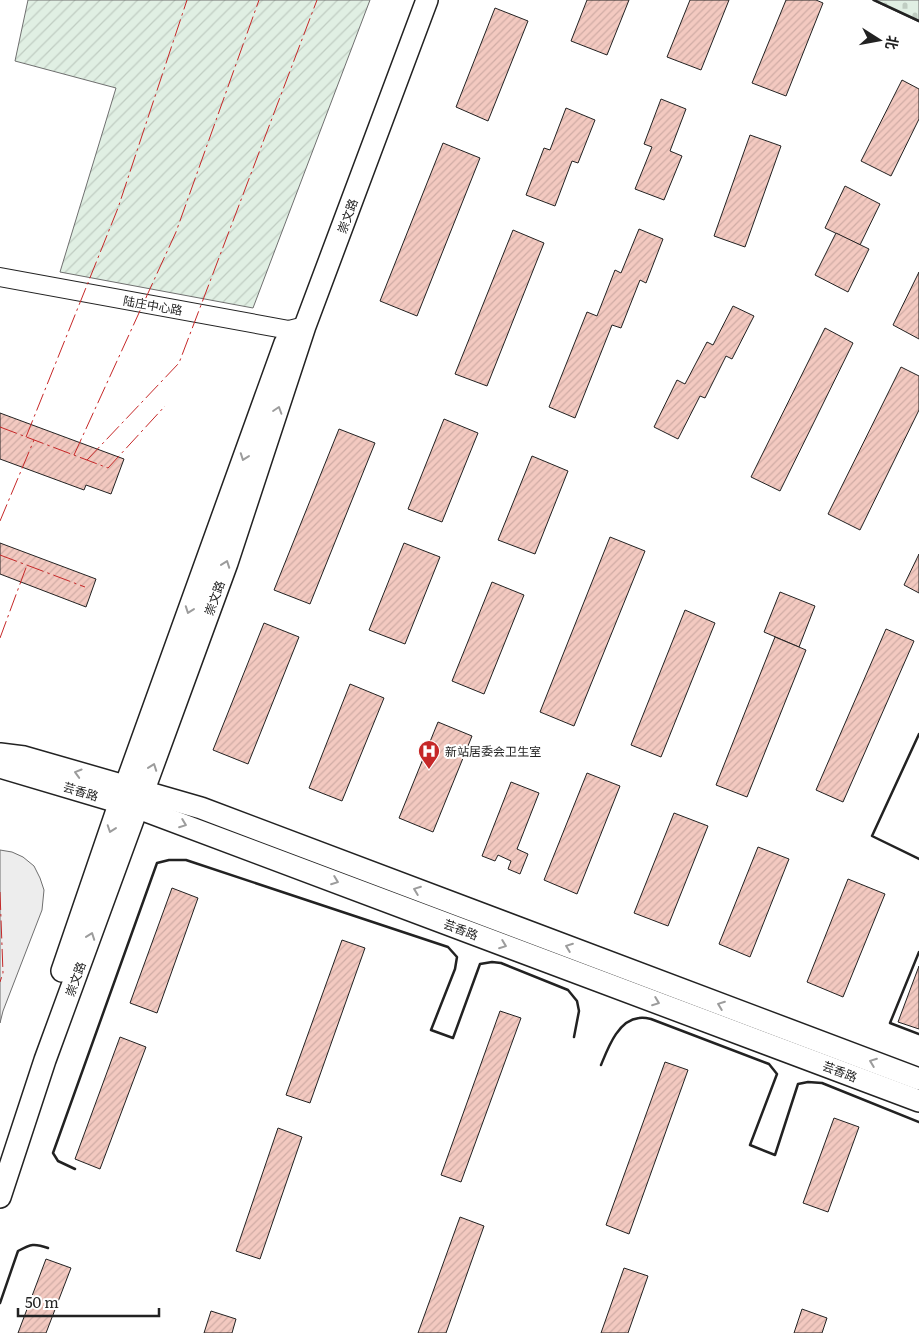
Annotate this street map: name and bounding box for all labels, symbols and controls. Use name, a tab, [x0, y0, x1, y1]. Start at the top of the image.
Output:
north arrow	[854, 15, 904, 65]
text: 北	[882, 34, 904, 51]
street label: 崇文路	[332, 196, 362, 236]
street label: 陆庄中心路	[122, 291, 184, 319]
one-way arrow	[272, 407, 282, 415]
one-way arrow	[240, 452, 250, 460]
one-way arrow	[220, 561, 230, 569]
street label: 崇文路	[199, 578, 229, 618]
one-way arrow	[185, 605, 195, 613]
hospital icon: 新站居委会卫生室	[417, 739, 441, 770]
place label: 新站居委会卫生室	[445, 742, 541, 760]
one-way arrow	[147, 763, 157, 771]
one-way arrow	[75, 769, 83, 779]
street label: 芸香路	[61, 777, 101, 805]
one-way arrow	[178, 818, 187, 828]
one-way arrow	[107, 824, 117, 832]
one-way arrow	[330, 875, 339, 886]
one-way arrow	[413, 886, 422, 896]
street label: 芸香路	[441, 914, 481, 944]
one-way arrow	[85, 932, 95, 940]
one-way arrow	[499, 939, 507, 949]
one-way arrow	[566, 943, 574, 953]
street label: 崇文路	[60, 959, 90, 999]
one-way arrow	[651, 996, 659, 1006]
one-way arrow	[718, 1001, 726, 1011]
street label: 芸香路	[820, 1056, 860, 1086]
one-way arrow	[870, 1058, 878, 1068]
scale bar	[18, 1286, 159, 1318]
text: 50 m	[25, 1290, 59, 1313]

